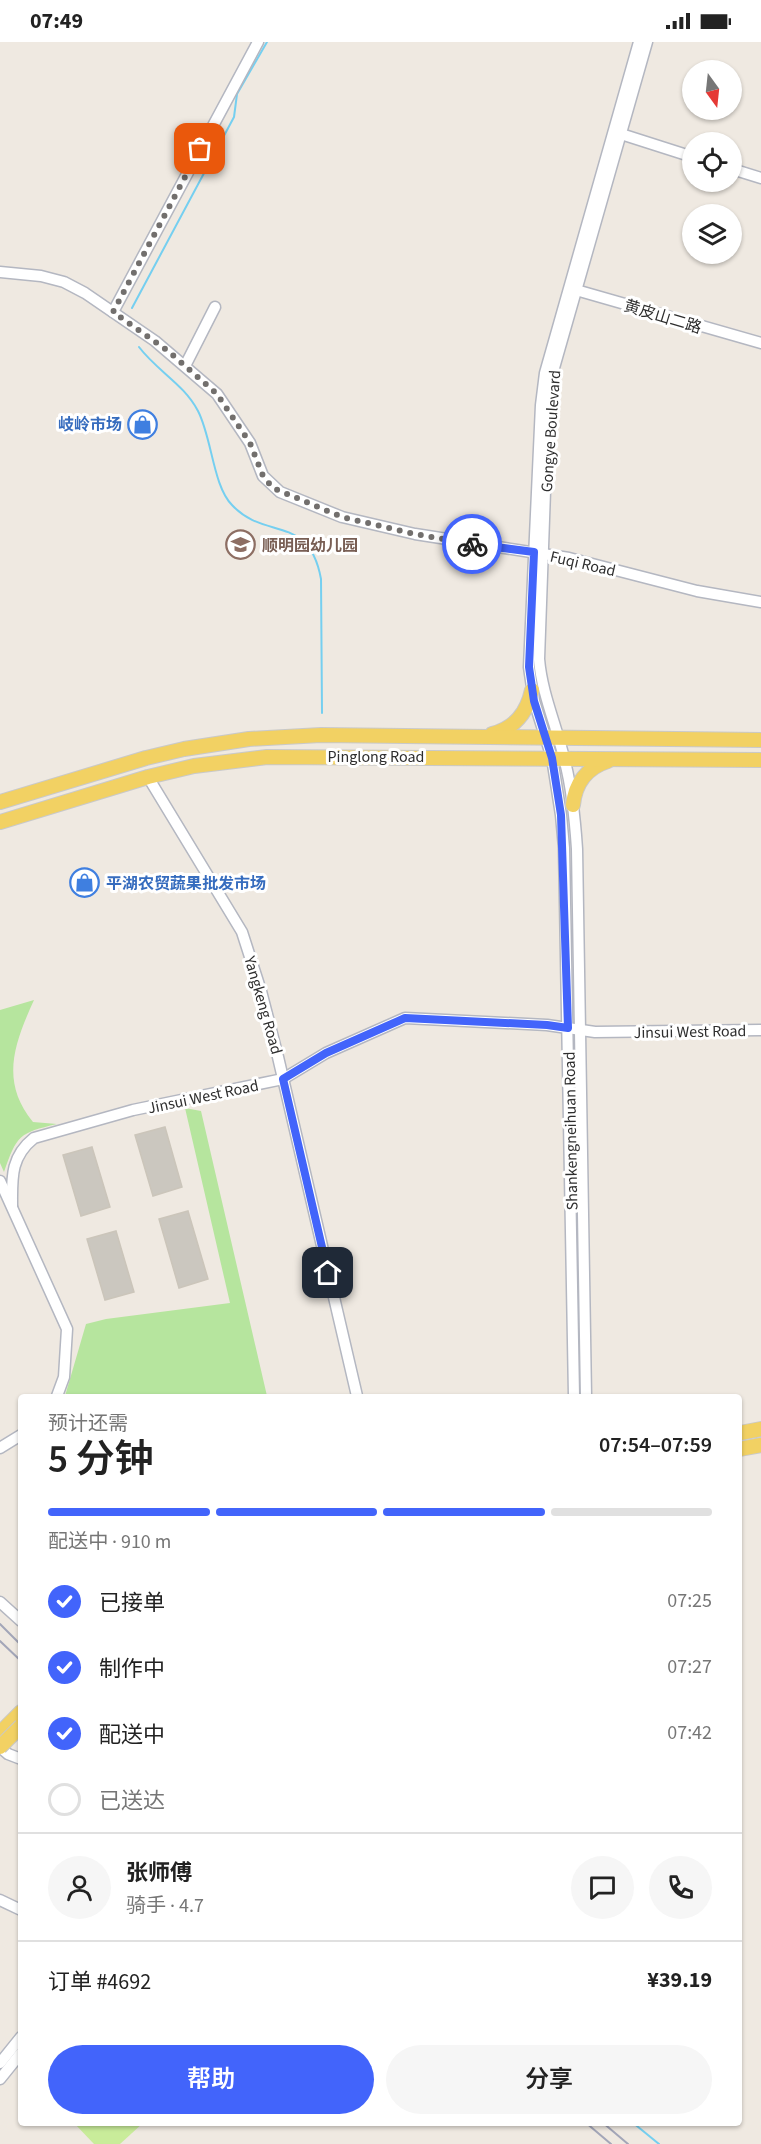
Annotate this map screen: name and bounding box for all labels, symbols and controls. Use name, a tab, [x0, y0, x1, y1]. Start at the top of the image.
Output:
text: 07:49	[30, 5, 83, 37]
north arrow	[682, 60, 742, 120]
map controls	[682, 60, 742, 264]
pin	[174, 123, 225, 174]
icon: bag	[183, 132, 216, 165]
button: locate	[682, 132, 742, 192]
button: layers	[682, 204, 742, 264]
street label: 黄皮山二路	[621, 295, 704, 339]
street label: Gongye Boulevard	[536, 369, 566, 493]
shop icon: 岐岭市场	[127, 408, 159, 440]
place label: 岐岭市场	[58, 414, 122, 436]
courier	[442, 514, 502, 574]
icon: bike	[456, 528, 489, 561]
school or university icon: 顺明园幼儿园	[225, 529, 257, 561]
place label: 顺明园幼儿园	[262, 535, 358, 557]
street label: Fuqi Road	[548, 546, 618, 582]
street label: Pinglong Road	[328, 746, 424, 768]
shop icon: 平湖农贸蔬果批发市场	[69, 867, 101, 899]
place label: 平湖农贸蔬果批发市场	[106, 873, 266, 895]
street label: Yangkeng Road	[238, 953, 288, 1057]
street label: Jinsui West Road	[633, 1020, 747, 1044]
street label: Shankengneihuan Road	[559, 1051, 583, 1211]
street label: Jinsui West Road	[146, 1074, 261, 1119]
pin	[302, 1247, 353, 1298]
icon: home	[311, 1256, 344, 1289]
text: 预计还需	[48, 1410, 128, 1438]
text: 07:54–07:59	[599, 1429, 712, 1461]
text: 5 分钟	[48, 1432, 154, 1488]
text: 配送中 · 910 m	[48, 1528, 171, 1556]
icon: check	[48, 1585, 81, 1618]
text: 已接单	[99, 1587, 165, 1619]
text: 07:25	[667, 1587, 712, 1615]
icon: check	[48, 1651, 81, 1684]
text: 制作中	[99, 1653, 165, 1685]
text: 07:27	[667, 1653, 712, 1681]
icon: check	[48, 1717, 81, 1750]
text: 配送中	[99, 1719, 165, 1751]
text: 07:42	[667, 1719, 712, 1747]
text: 已送达	[99, 1785, 165, 1817]
button: person	[48, 1856, 111, 1919]
button: chat	[571, 1856, 634, 1919]
button: phone	[649, 1856, 712, 1919]
text: 张师傅	[126, 1857, 192, 1889]
text: 骑手 · 4.7	[126, 1892, 204, 1920]
text: ¥39.19	[647, 1964, 712, 1996]
text: 订单 #4692	[48, 1966, 151, 1998]
button: 帮助	[48, 2045, 374, 2114]
button: 分享	[386, 2045, 712, 2114]

